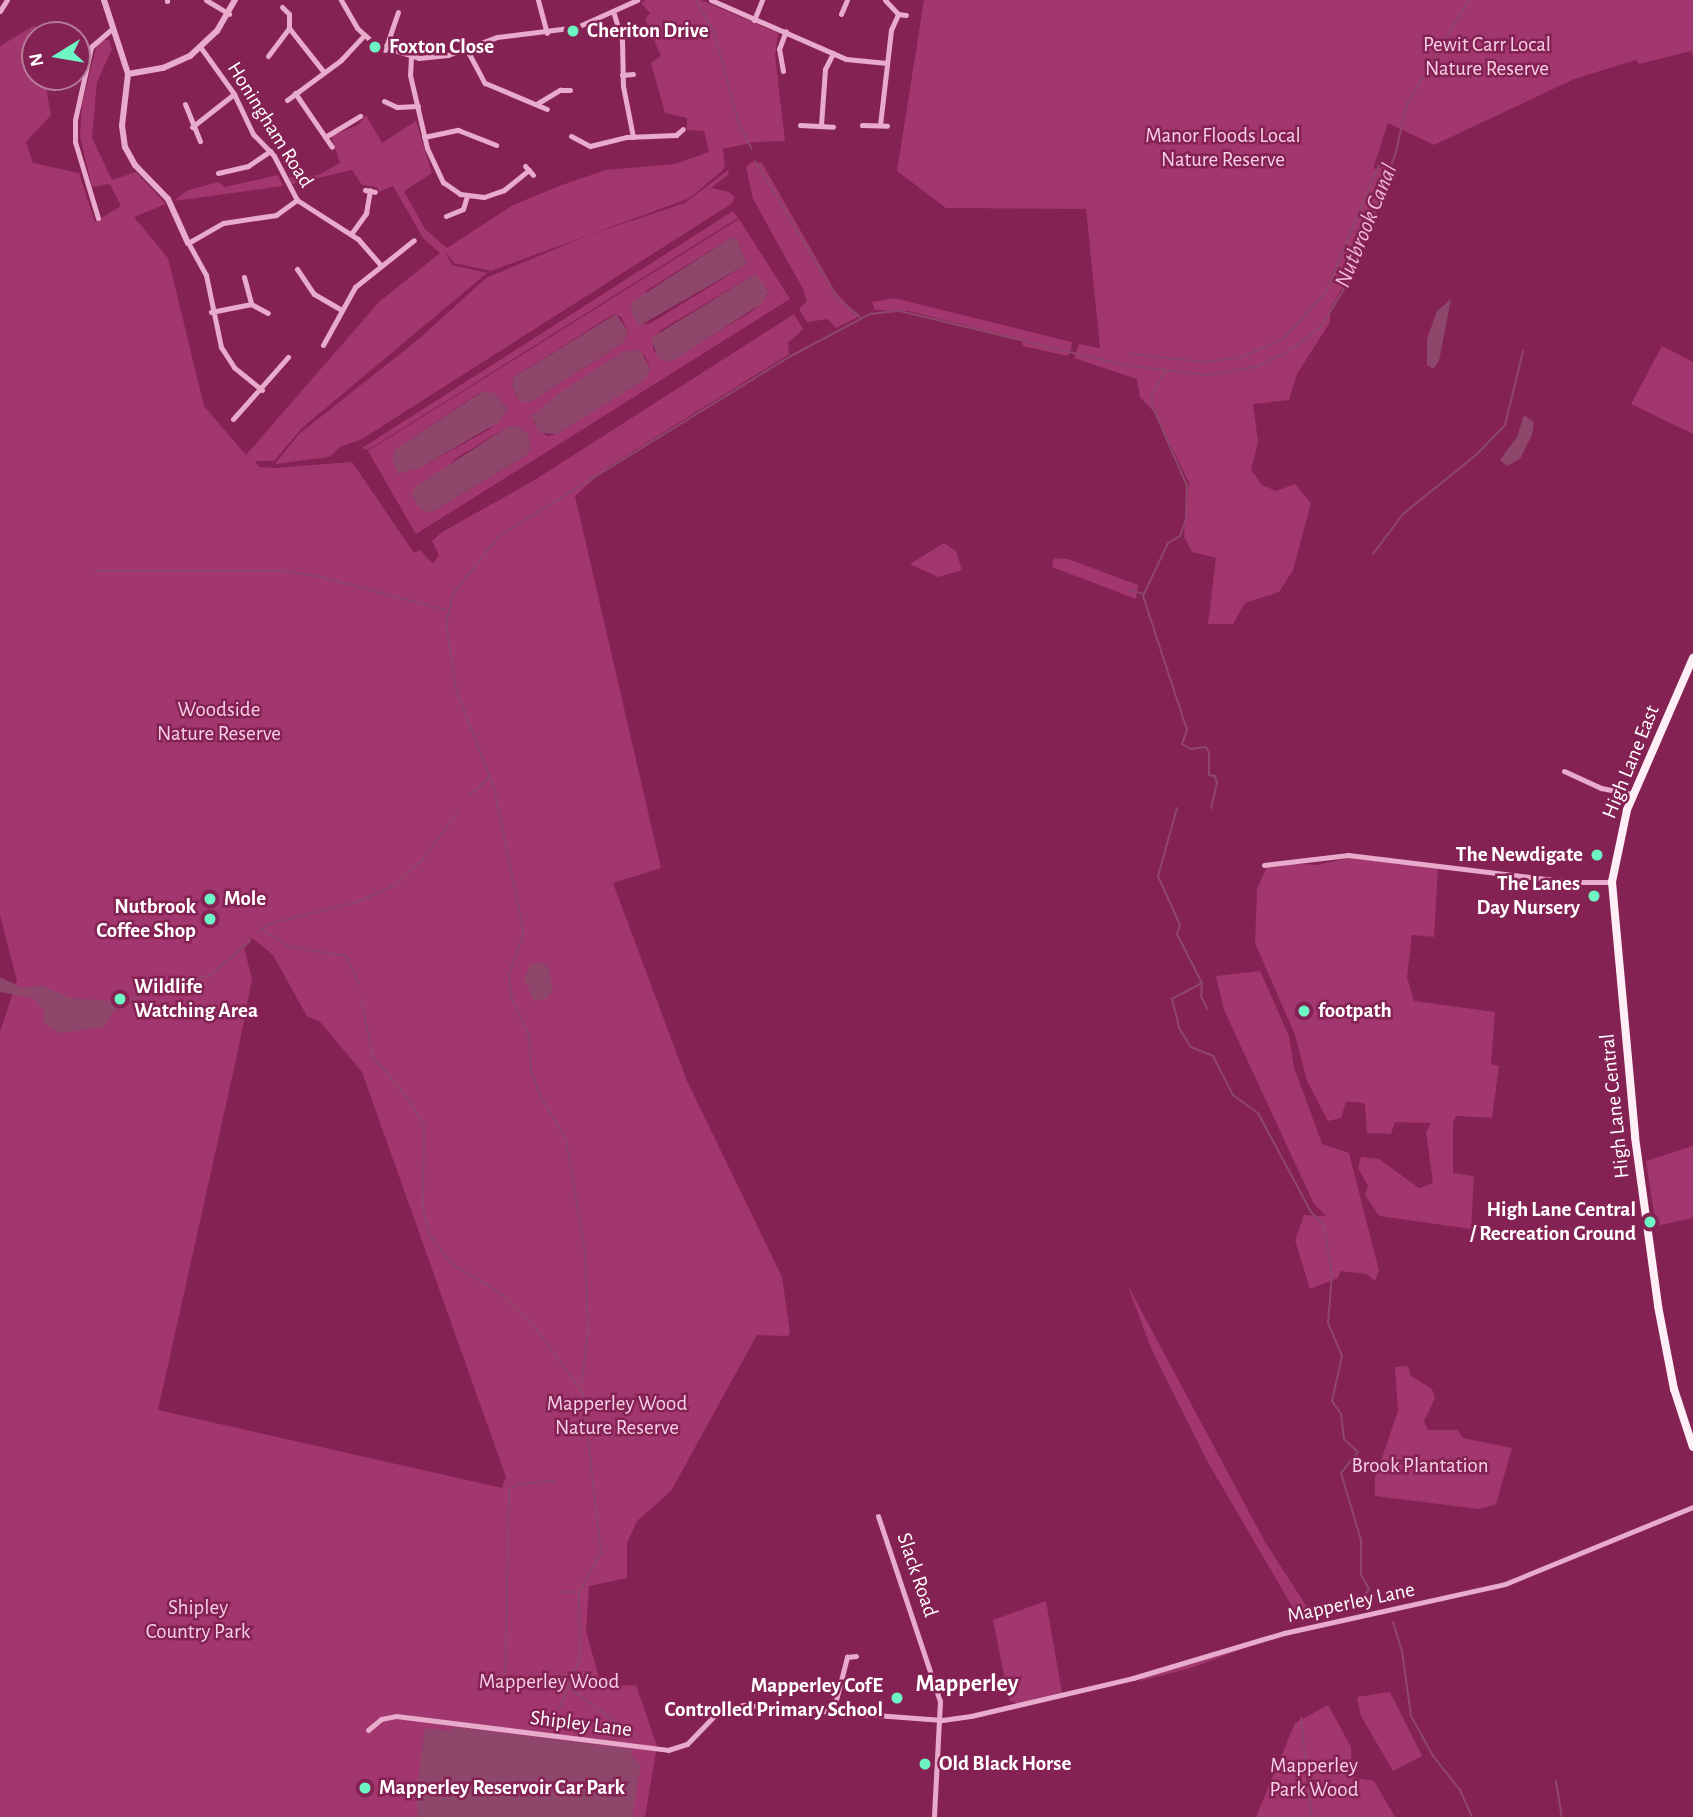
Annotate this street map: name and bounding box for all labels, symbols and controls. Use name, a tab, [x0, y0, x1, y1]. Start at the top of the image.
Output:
place label: Cheriton Drive	[587, 18, 709, 44]
north arrow	[21, 21, 91, 91]
marker: Cheriton Drive	[565, 23, 581, 39]
park label: Pewit Carr Local Nature Reserve	[1423, 32, 1551, 82]
place label: Foxton Close	[389, 34, 494, 60]
marker: Foxton Close	[367, 39, 383, 55]
text: N	[26, 51, 47, 68]
street label: Honingham Road	[221, 57, 319, 193]
park label: Manor Floods Local Nature Reserve	[1145, 123, 1301, 173]
water label: Nutbrook Canal	[1330, 160, 1404, 292]
park label: Woodside Nature Reserve	[157, 697, 281, 747]
street label: High Lane East	[1597, 702, 1665, 822]
place label: The Newdigate	[1456, 842, 1583, 868]
marker: The Newdigate	[1589, 847, 1605, 863]
place label: The Lanes Day Nursery	[1476, 871, 1580, 921]
place label: Mole	[224, 886, 266, 912]
marker: The Lanes Day Nursery	[1586, 888, 1602, 904]
marker: Mole	[202, 891, 218, 907]
place label: Nutbrook Coffee Shop	[96, 894, 196, 944]
marker: Nutbrook Coffee Shop	[202, 911, 218, 927]
place label: Wildlife Watching Area	[134, 974, 258, 1024]
marker: Wildlife Watching Area	[112, 991, 128, 1007]
place label: footpath	[1318, 998, 1392, 1024]
marker: footpath	[1296, 1003, 1312, 1019]
street label: High Lane Central	[1595, 1032, 1635, 1180]
place label: High Lane Central / Recreation Ground	[1470, 1197, 1636, 1247]
marker: High Lane Central / Recreation Ground	[1642, 1214, 1658, 1230]
park label: Mapperley Wood Nature Reserve	[547, 1391, 687, 1441]
park label: Brook Plantation	[1351, 1453, 1489, 1479]
street label: Slack Road	[891, 1530, 943, 1620]
street label: Mapperley Lane	[1285, 1577, 1417, 1629]
park label: Shipley Country Park	[146, 1595, 250, 1645]
park label: Mapperley Wood	[479, 1669, 619, 1695]
district label: Mapperley	[915, 1671, 1019, 1699]
place label: Mapperley CofE Controlled Primary School	[664, 1673, 883, 1723]
marker: Mapperley CofE Controlled Primary School	[889, 1690, 905, 1706]
street label: Shipley Lane	[529, 1705, 633, 1743]
place label: Old Black Horse	[939, 1751, 1071, 1777]
park label: Mapperley Park Wood	[1269, 1753, 1359, 1803]
marker: Old Black Horse	[917, 1756, 933, 1772]
place label: Mapperley Reservoir Car Park	[379, 1775, 625, 1801]
marker: Mapperley Reservoir Car Park	[357, 1780, 373, 1796]

